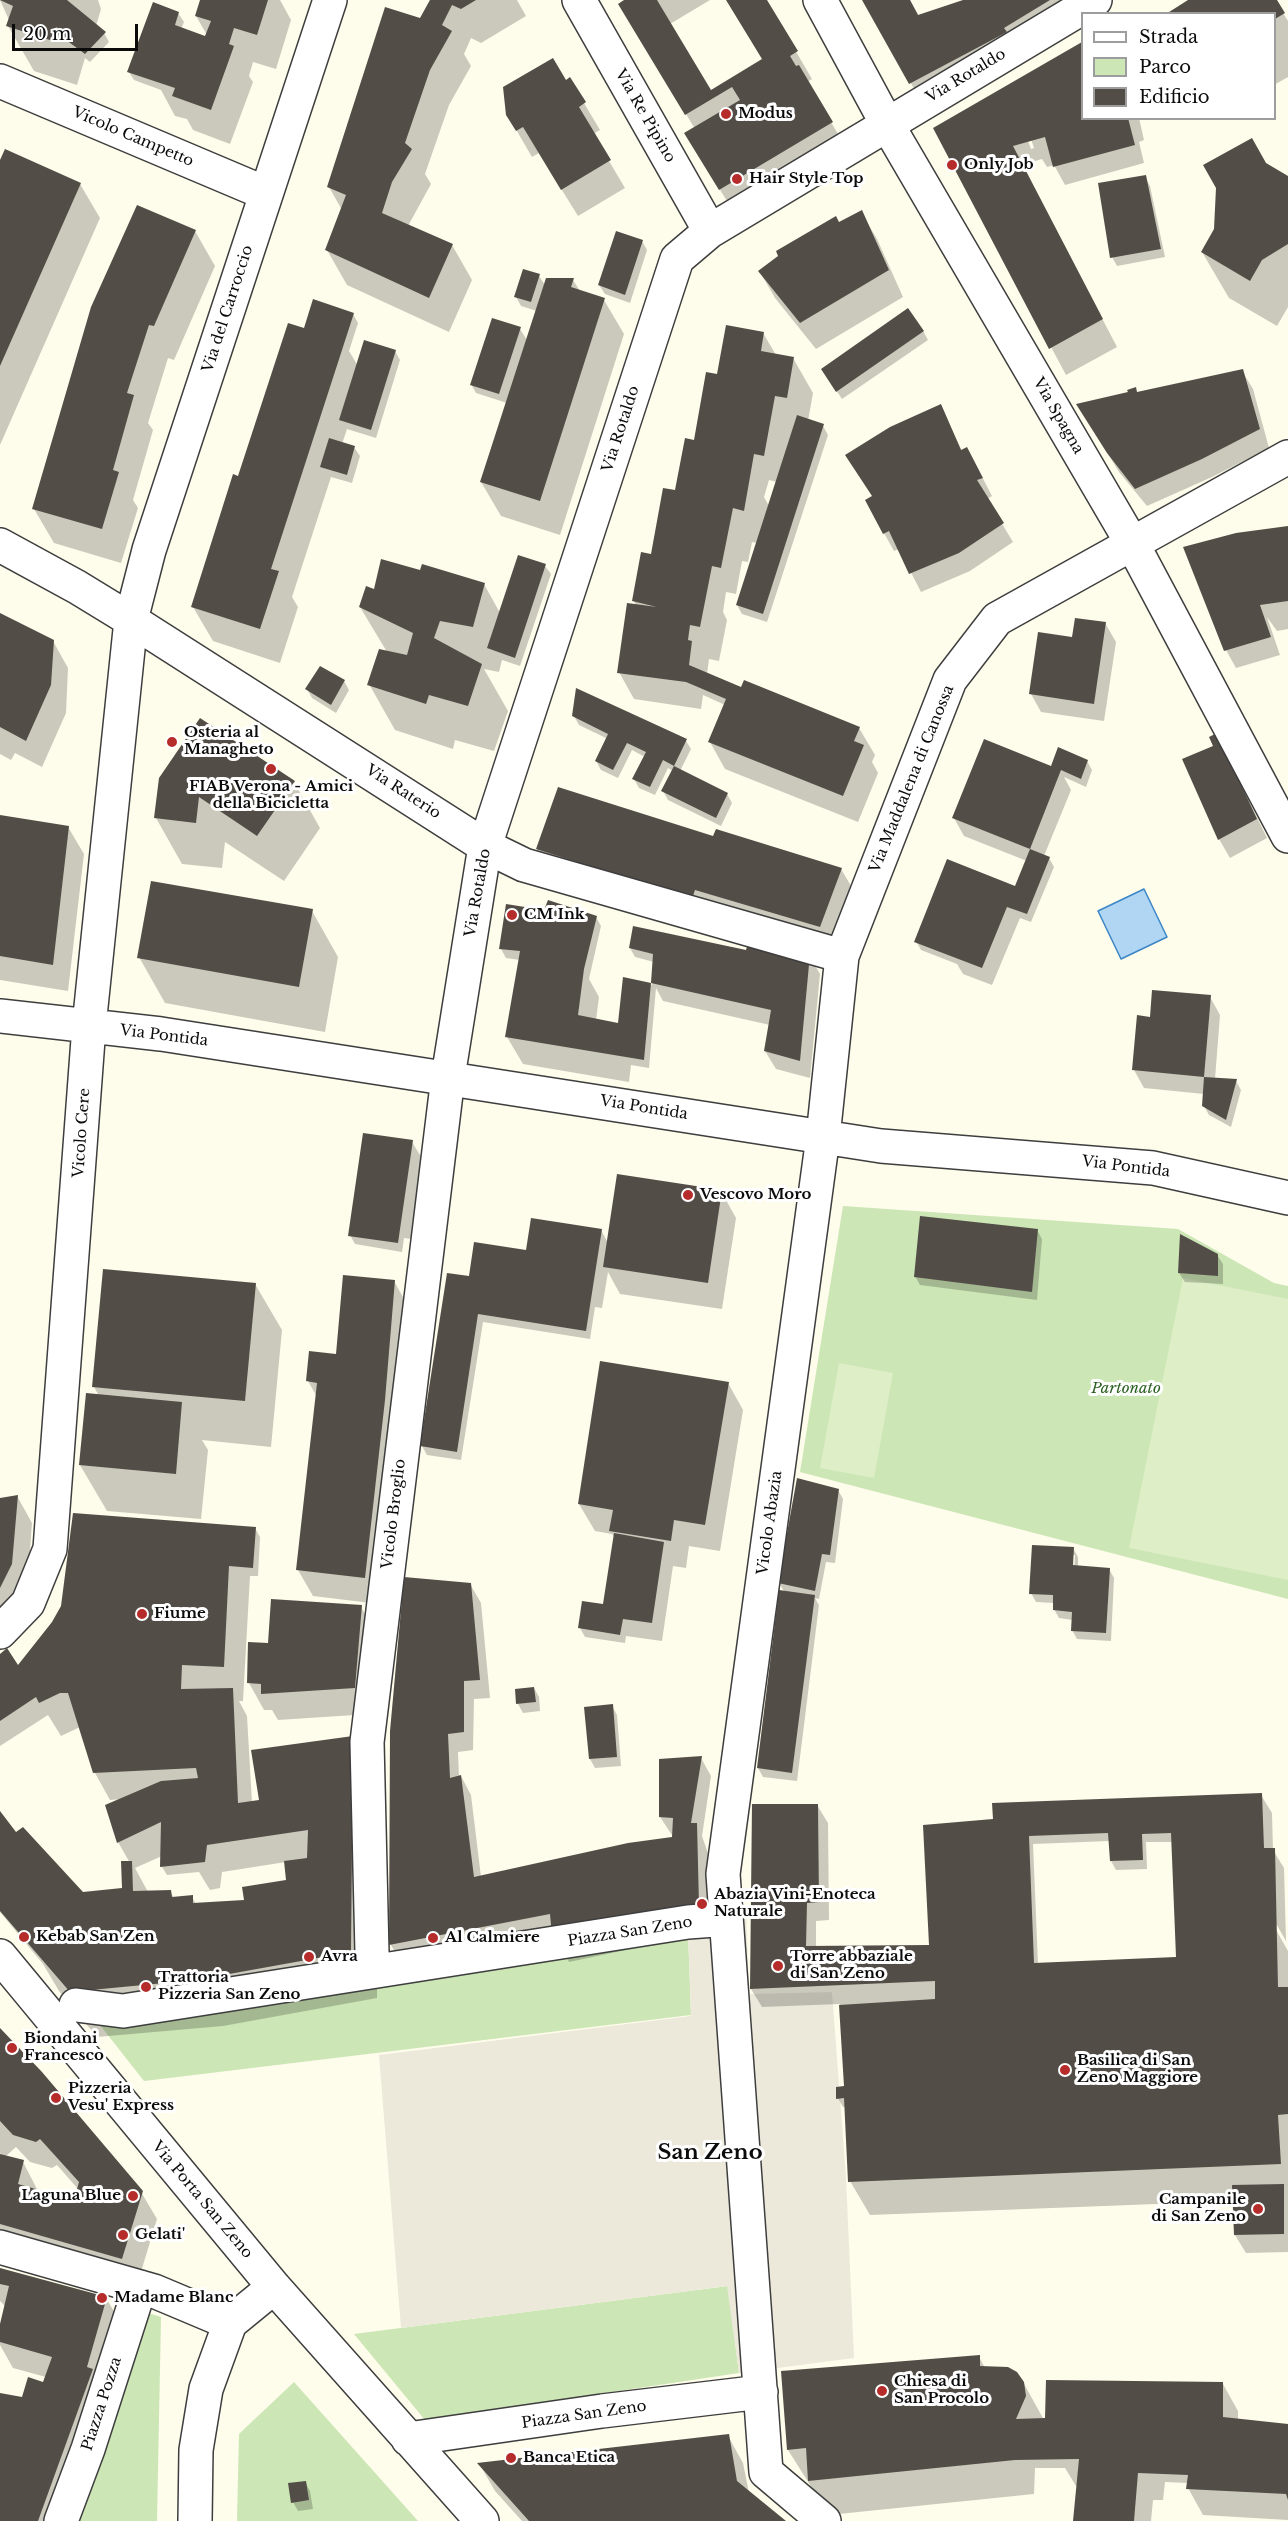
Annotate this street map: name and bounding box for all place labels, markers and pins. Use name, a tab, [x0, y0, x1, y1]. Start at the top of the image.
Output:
place label: Modus	[738, 105, 793, 123]
marker: Modus	[719, 107, 733, 121]
place label: Only Job	[964, 156, 1034, 174]
marker: Only Job	[945, 158, 959, 172]
place label: Hair Style Top	[749, 170, 863, 188]
marker: Hair Style Top	[730, 172, 744, 186]
place label: Osteria al Managheto	[184, 724, 274, 759]
marker: Osteria al Managheto	[165, 735, 179, 749]
marker: FIAB Verona - Amici della Bicicletta	[264, 762, 278, 776]
place label: FIAB Verona - Amici della Bicicletta	[189, 778, 353, 813]
place label: CM Ink	[524, 906, 585, 924]
marker: CM Ink	[505, 908, 519, 922]
place label: Vescovo Moro	[700, 1186, 812, 1204]
marker: Vescovo Moro	[681, 1188, 695, 1202]
place label: Fiume	[154, 1605, 206, 1623]
marker: Fiume	[135, 1607, 149, 1621]
place label: Abazia Vini-Enoteca Naturale	[714, 1886, 875, 1921]
marker: Abazia Vini-Enoteca Naturale	[695, 1897, 709, 1911]
place label: Kebab San Zen	[36, 1928, 155, 1946]
place label: Al Calmiere	[445, 1929, 540, 1947]
marker: Kebab San Zen	[17, 1930, 31, 1944]
marker: Al Calmiere	[426, 1931, 440, 1945]
place label: Avra	[321, 1948, 358, 1966]
place label: Torre abbaziale di San Zeno	[790, 1948, 913, 1983]
marker: Avra	[302, 1950, 316, 1964]
marker: Torre abbaziale di San Zeno	[771, 1959, 785, 1973]
place label: Trattoria Pizzeria San Zeno	[158, 1969, 300, 2004]
marker: Trattoria Pizzeria San Zeno	[139, 1980, 153, 1994]
place label: Biondani Francesco	[24, 2030, 104, 2065]
marker: Biondani Francesco	[5, 2041, 19, 2055]
place label: Basilica di San Zeno Maggiore	[1077, 2052, 1198, 2087]
marker: Basilica di San Zeno Maggiore	[1058, 2063, 1072, 2077]
place label: Pizzeria Vesu' Express	[68, 2080, 174, 2115]
marker: Pizzeria Vesu' Express	[49, 2091, 63, 2105]
place label: Laguna Blue	[21, 2187, 121, 2205]
marker: Laguna Blue	[126, 2189, 140, 2203]
place label: Campanile di San Zeno	[1151, 2191, 1246, 2226]
marker: Campanile di San Zeno	[1251, 2202, 1265, 2216]
place label: Gelati'	[135, 2226, 185, 2244]
marker: Gelati'	[116, 2228, 130, 2242]
place label: Madame Blanc	[114, 2289, 233, 2307]
marker: Madame Blanc	[95, 2291, 109, 2305]
place label: Chiesa di San Procolo	[894, 2373, 989, 2408]
marker: Chiesa di San Procolo	[875, 2384, 889, 2398]
place label: Banca Etica	[523, 2449, 615, 2467]
marker: Banca Etica	[504, 2451, 518, 2465]

